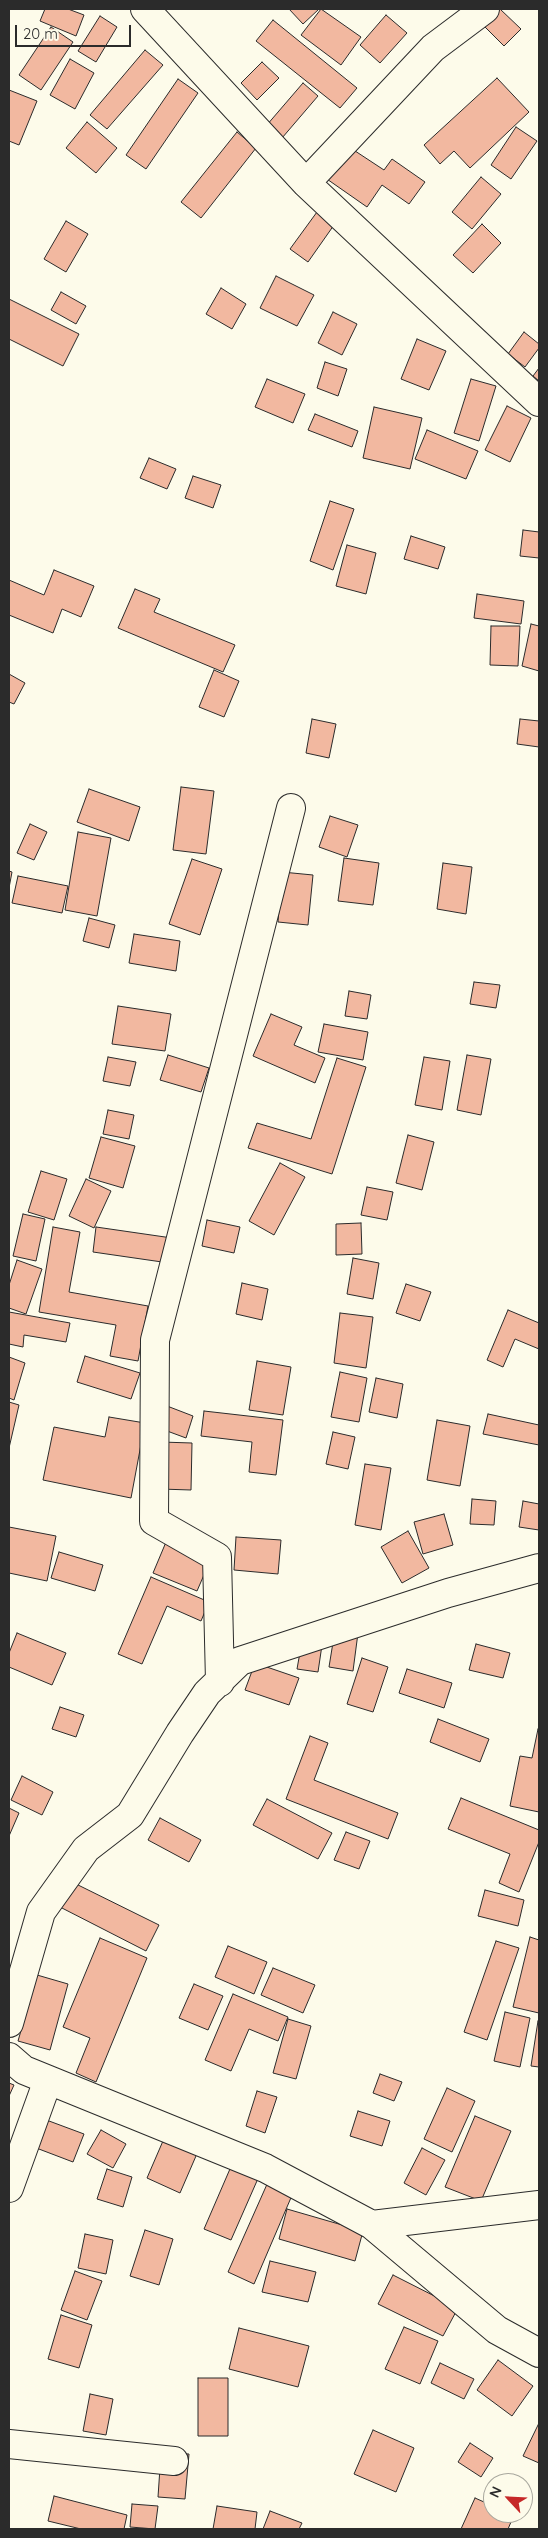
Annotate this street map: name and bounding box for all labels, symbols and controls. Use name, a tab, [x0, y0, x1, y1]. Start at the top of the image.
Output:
scale bar	[18, 15, 134, 47]
text: 20 m	[23, 24, 58, 43]
north arrow	[483, 2473, 533, 2523]
text: N	[485, 2484, 506, 2501]

